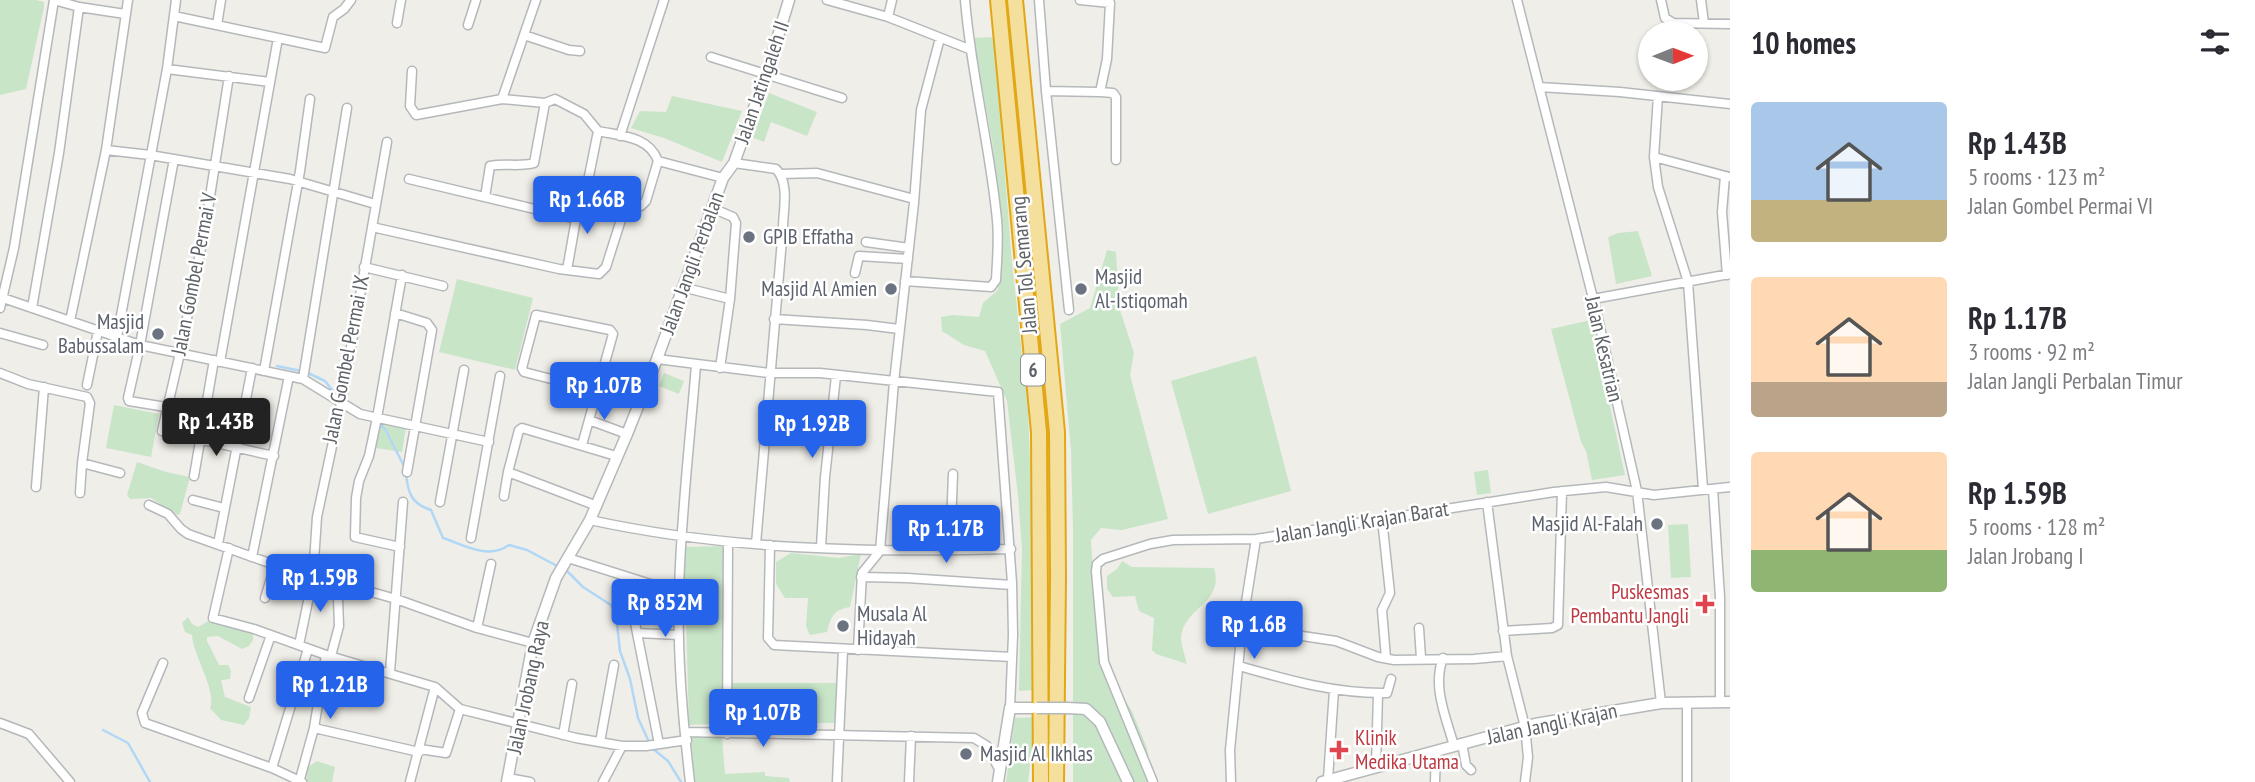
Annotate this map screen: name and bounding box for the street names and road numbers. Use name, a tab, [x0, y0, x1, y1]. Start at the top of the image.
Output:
street label: Jalan Jatingaleh II	[728, 17, 795, 148]
street label: Jalan Jangli Perbalan	[653, 188, 730, 339]
street label: Jalan Gombel Permai V	[164, 190, 222, 358]
street label: Jalan Tol Semarang	[1004, 195, 1043, 336]
street label: Jalan Gombel Permai IX	[316, 272, 375, 446]
street label: Jalan Kesatrian	[1579, 292, 1630, 404]
road number: 6	[1021, 354, 1045, 386]
street label: Jalan Jangli Krajan Barat	[1272, 494, 1451, 549]
street label: Jalan Jrobang Raya	[500, 618, 555, 757]
street label: Jalan Jangli Krajan	[1483, 697, 1619, 751]

